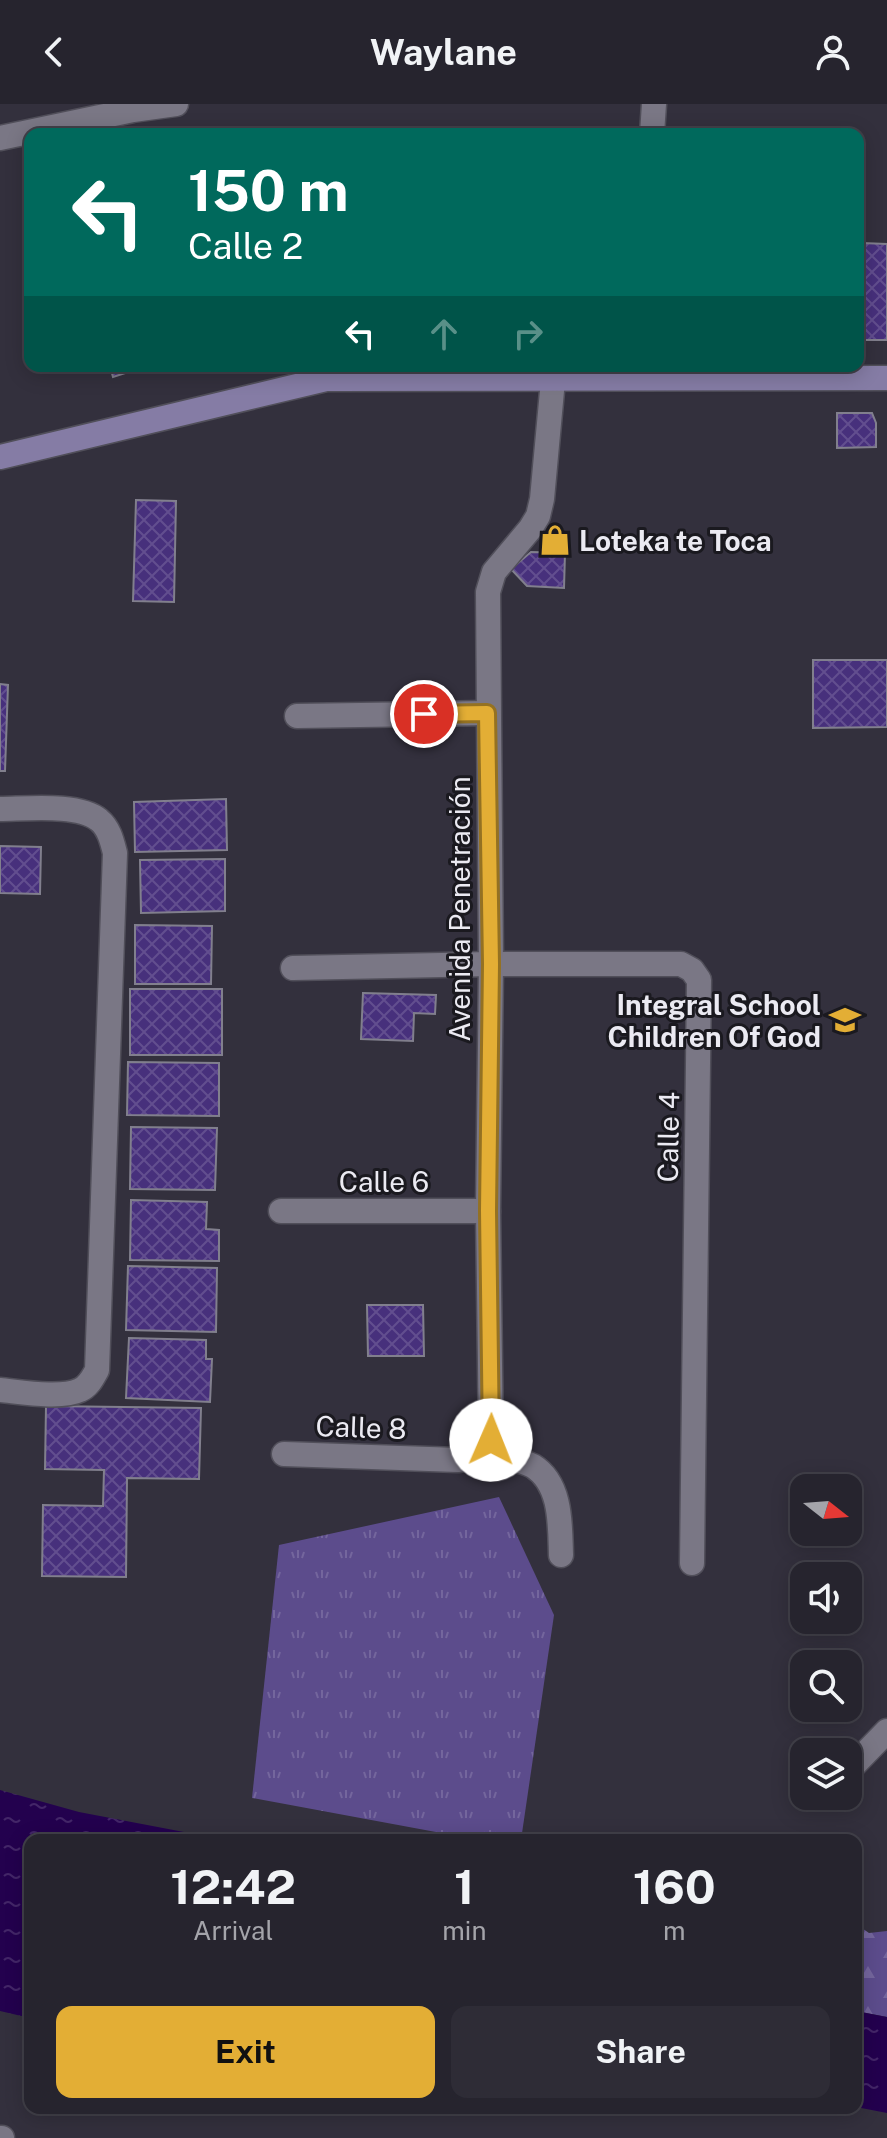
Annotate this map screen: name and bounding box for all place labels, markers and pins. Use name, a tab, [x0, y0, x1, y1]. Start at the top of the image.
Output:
shop icon: Loteka te Toca	[538, 523, 572, 557]
place label: Loteka te Toca	[579, 524, 772, 557]
pin	[390, 680, 458, 748]
place label: Integral School Children Of God	[608, 988, 821, 1053]
school or university icon: Integral School Children Of God	[828, 1003, 862, 1037]

